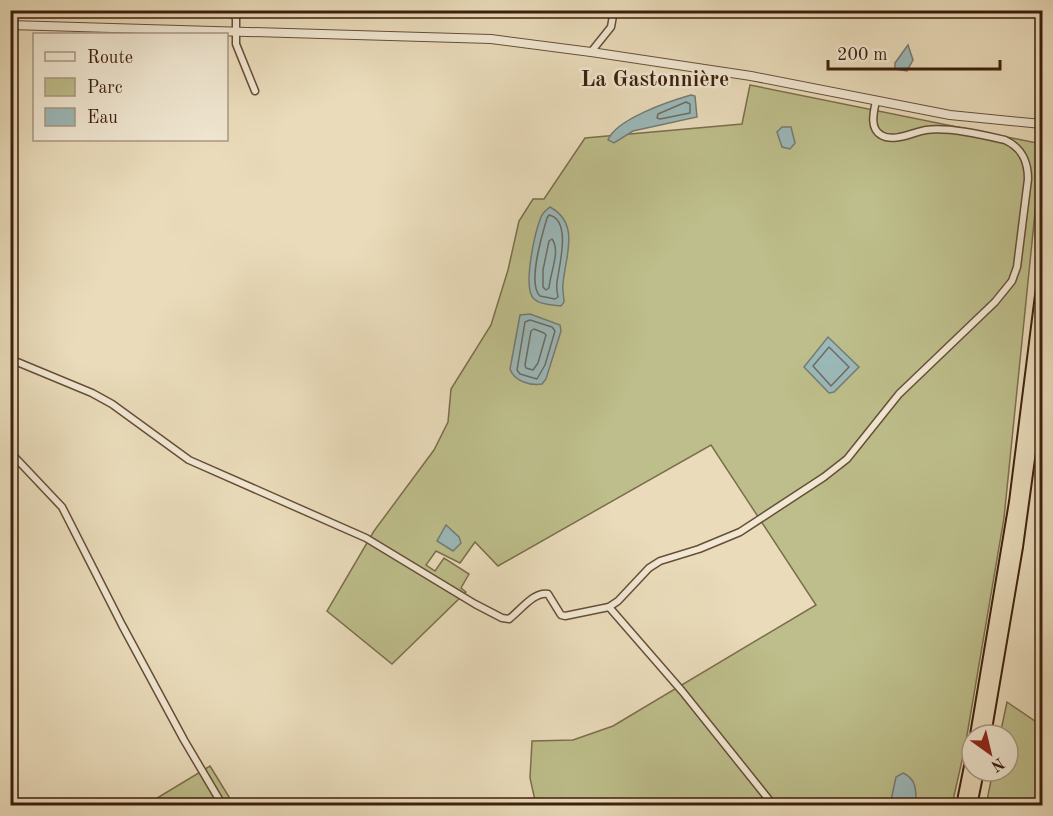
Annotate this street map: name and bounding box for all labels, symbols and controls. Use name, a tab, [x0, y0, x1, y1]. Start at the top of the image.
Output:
legend	[33, 33, 228, 141]
scale bar	[828, 33, 1000, 71]
text: 200 m	[837, 46, 888, 64]
text: Route	[87, 49, 133, 67]
district label: La Gastonnière	[581, 69, 729, 91]
text: Parc	[87, 79, 123, 97]
text: Eau	[87, 109, 118, 127]
north arrow	[960, 723, 1020, 783]
text: N	[987, 754, 1007, 774]

